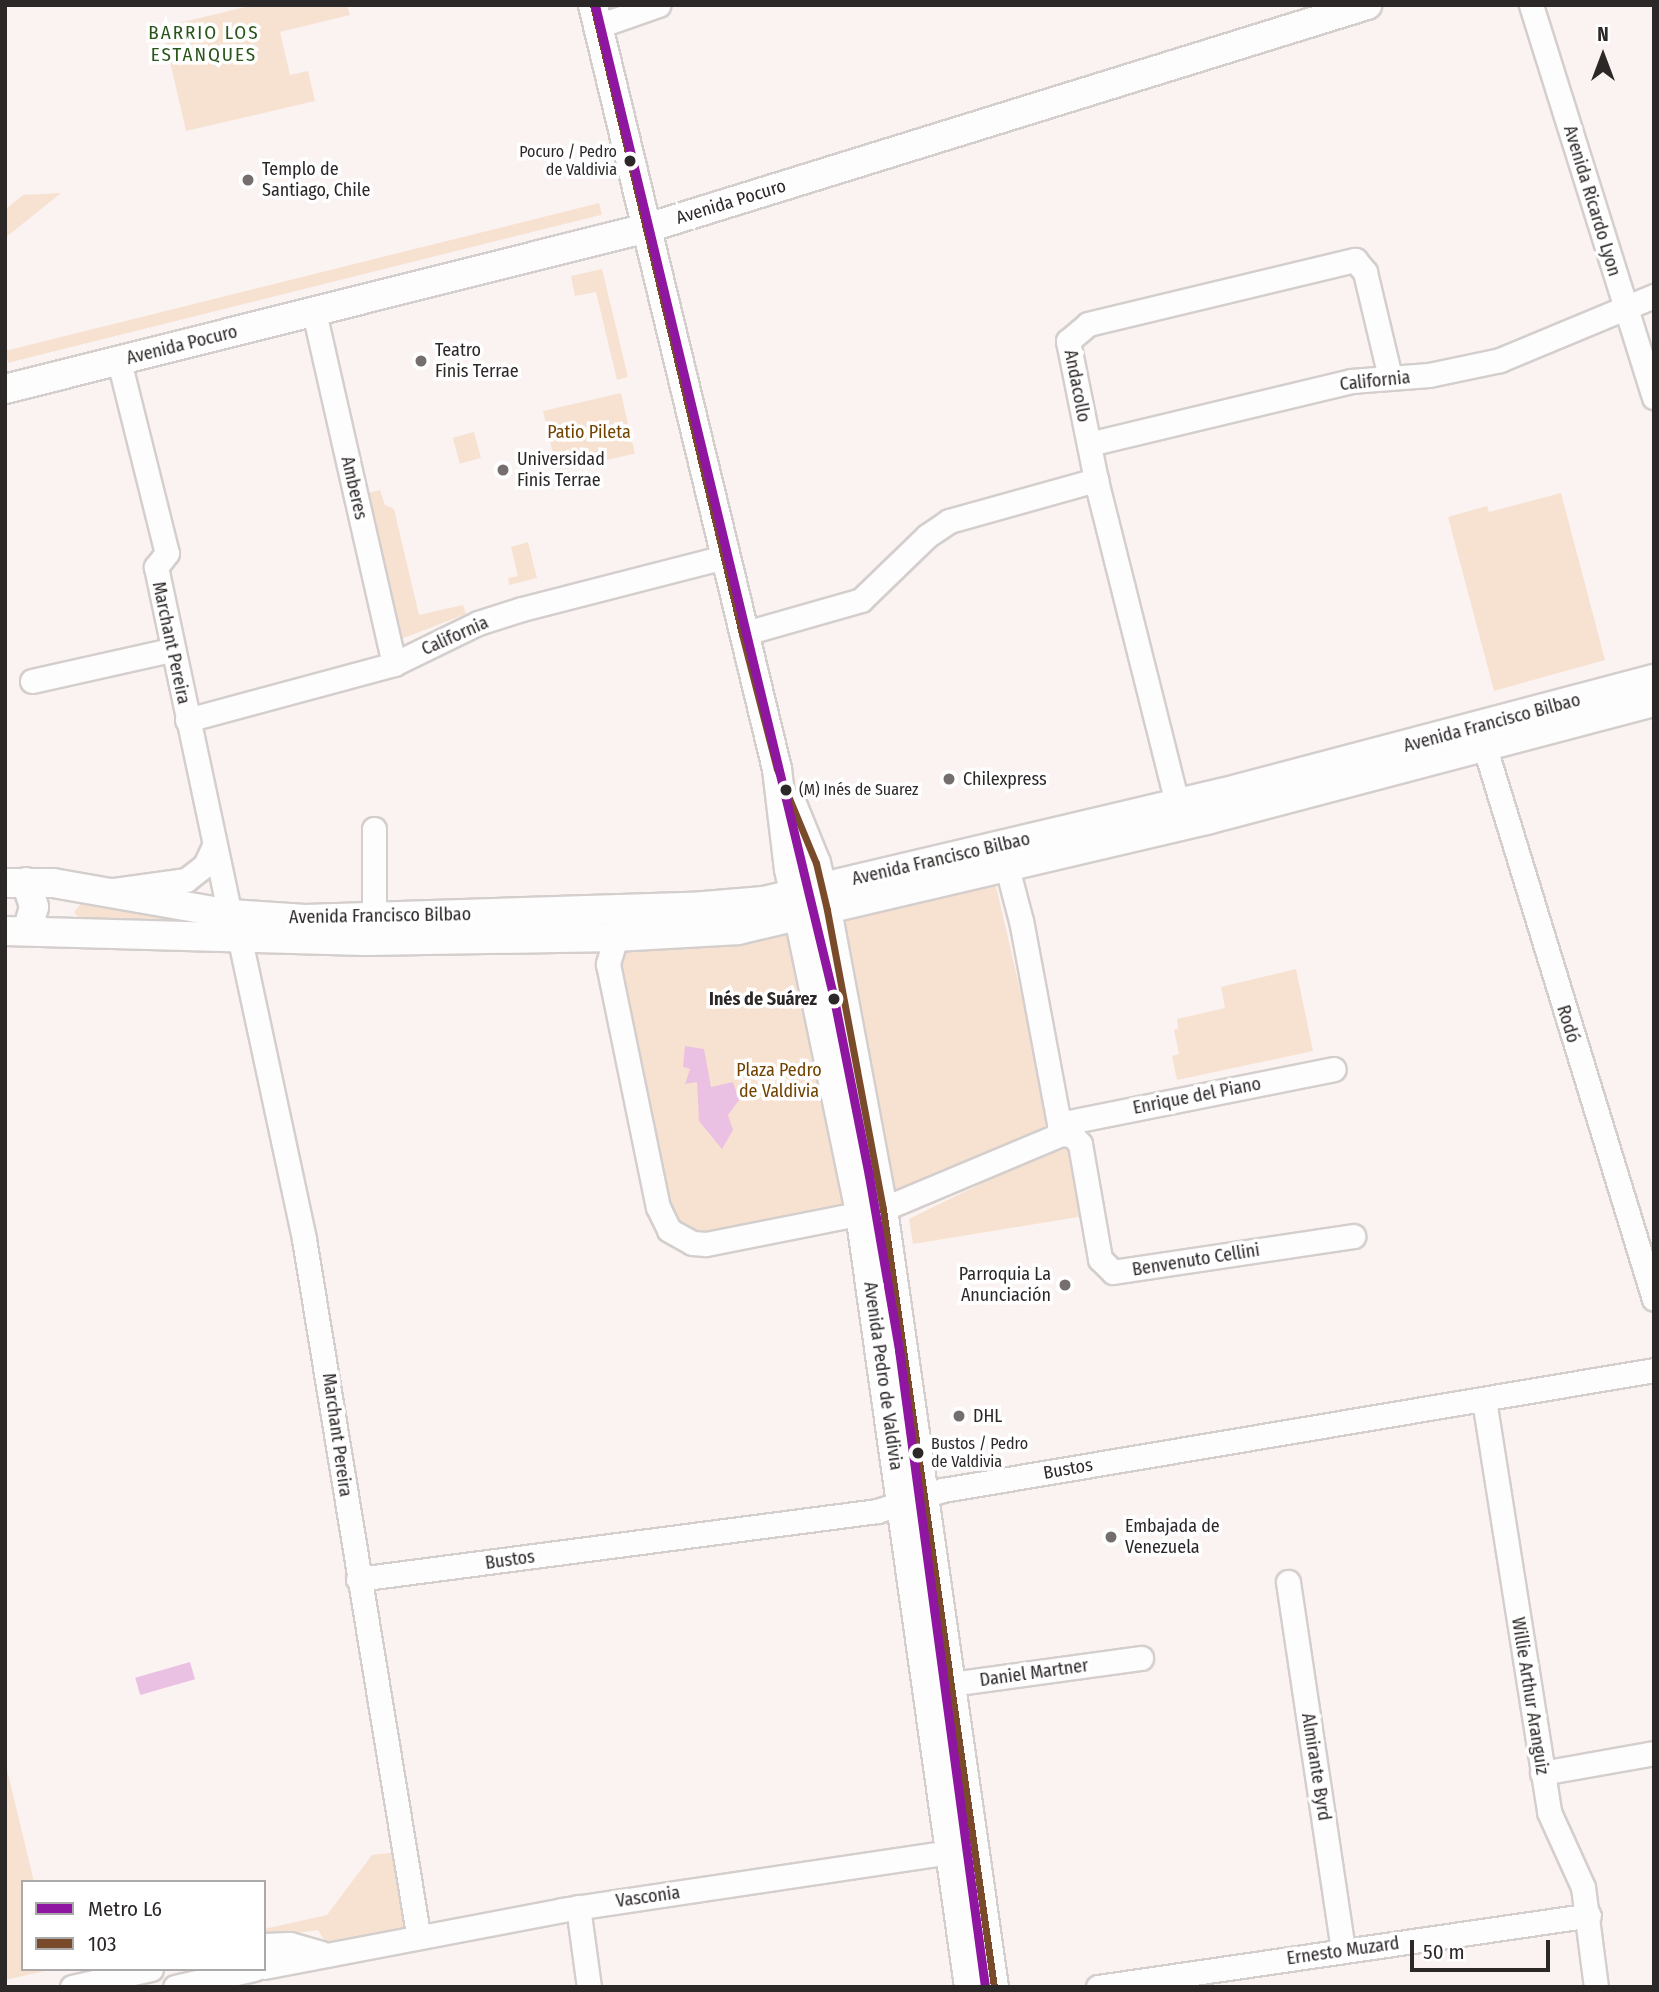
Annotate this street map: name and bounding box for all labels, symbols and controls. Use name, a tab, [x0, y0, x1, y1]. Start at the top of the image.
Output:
north arrow	[1568, 21, 1638, 91]
district label: BARRIO LOS ESTANQUES	[150, 22, 258, 66]
text: N	[1597, 23, 1609, 46]
street label: Avenida Ricardo Lyon	[1559, 123, 1625, 279]
place label: Pocuro / Pedro de Valdivia	[519, 142, 617, 180]
marker: Pocuro / Pedro de Valdivia	[623, 154, 637, 168]
place label: Templo de Santiago, Chile	[262, 159, 370, 202]
marker: Templo de Santiago, Chile	[240, 172, 256, 188]
street label: Avenida Pocuro	[674, 175, 788, 229]
street label: Avenida Pocuro	[124, 321, 240, 369]
place label: Teatro Finis Terrae	[435, 340, 519, 382]
street label: Andacollo	[1059, 348, 1095, 424]
marker: Teatro Finis Terrae	[413, 353, 429, 369]
street label: California	[1339, 367, 1411, 395]
park label: Patio Pileta	[547, 421, 631, 443]
place label: Universidad Finis Terrae	[517, 449, 605, 491]
street label: Amberes	[336, 454, 372, 522]
marker: Universidad Finis Terrae	[495, 462, 511, 478]
street label: Marchant Pereira	[147, 580, 195, 706]
street label: California	[418, 612, 492, 660]
street label: Avenida Francisco Bilbao	[1401, 689, 1583, 757]
place label: Chilexpress	[963, 768, 1047, 790]
marker: Chilexpress	[941, 771, 957, 787]
place label: (M) Inés de Suarez	[799, 780, 918, 800]
marker: (M) Inés de Suarez	[779, 783, 793, 797]
street label: Avenida Francisco Bilbao	[850, 828, 1032, 890]
street label: Avenida Francisco Bilbao	[289, 904, 471, 928]
place label: Inés de Suárez	[709, 988, 817, 1010]
marker: Inés de Suárez	[823, 988, 845, 1010]
street label: Rodó	[1552, 1003, 1584, 1045]
park label: Plaza Pedro de Valdivia	[736, 1060, 822, 1102]
street label: Enrique del Piano	[1131, 1073, 1263, 1119]
street label: Benvenuto Cellini	[1131, 1239, 1261, 1281]
place label: Parroquia La Anunciación	[959, 1264, 1051, 1306]
marker: Parroquia La Anunciación	[1057, 1277, 1073, 1293]
street label: Avenida Pedro de Valdivia	[859, 1280, 907, 1472]
street label: Marchant Pereira	[318, 1372, 356, 1498]
place label: DHL	[973, 1405, 1002, 1427]
marker: DHL	[951, 1408, 967, 1424]
place label: Bustos / Pedro de Valdivia	[931, 1434, 1028, 1472]
marker: Bustos / Pedro de Valdivia	[911, 1446, 925, 1460]
street label: Bustos	[1042, 1454, 1094, 1484]
place label: Embajada de Venezuela	[1125, 1516, 1220, 1558]
marker: Embajada de Venezuela	[1103, 1529, 1119, 1545]
street label: Bustos	[484, 1546, 536, 1574]
street label: Willie Arthur Aranguiz	[1507, 1616, 1553, 1776]
street label: Daniel Martner	[978, 1655, 1090, 1691]
street label: Almirante Byrd	[1297, 1712, 1335, 1822]
legend	[21, 1880, 266, 1971]
street label: Vasconia	[615, 1882, 681, 1912]
text: Metro L6	[88, 1896, 162, 1922]
scale bar	[1414, 1926, 1554, 1970]
text: 103	[88, 1931, 116, 1957]
street label: Ernesto Muzard	[1285, 1932, 1401, 1970]
text: 50 m	[1423, 1939, 1465, 1965]

